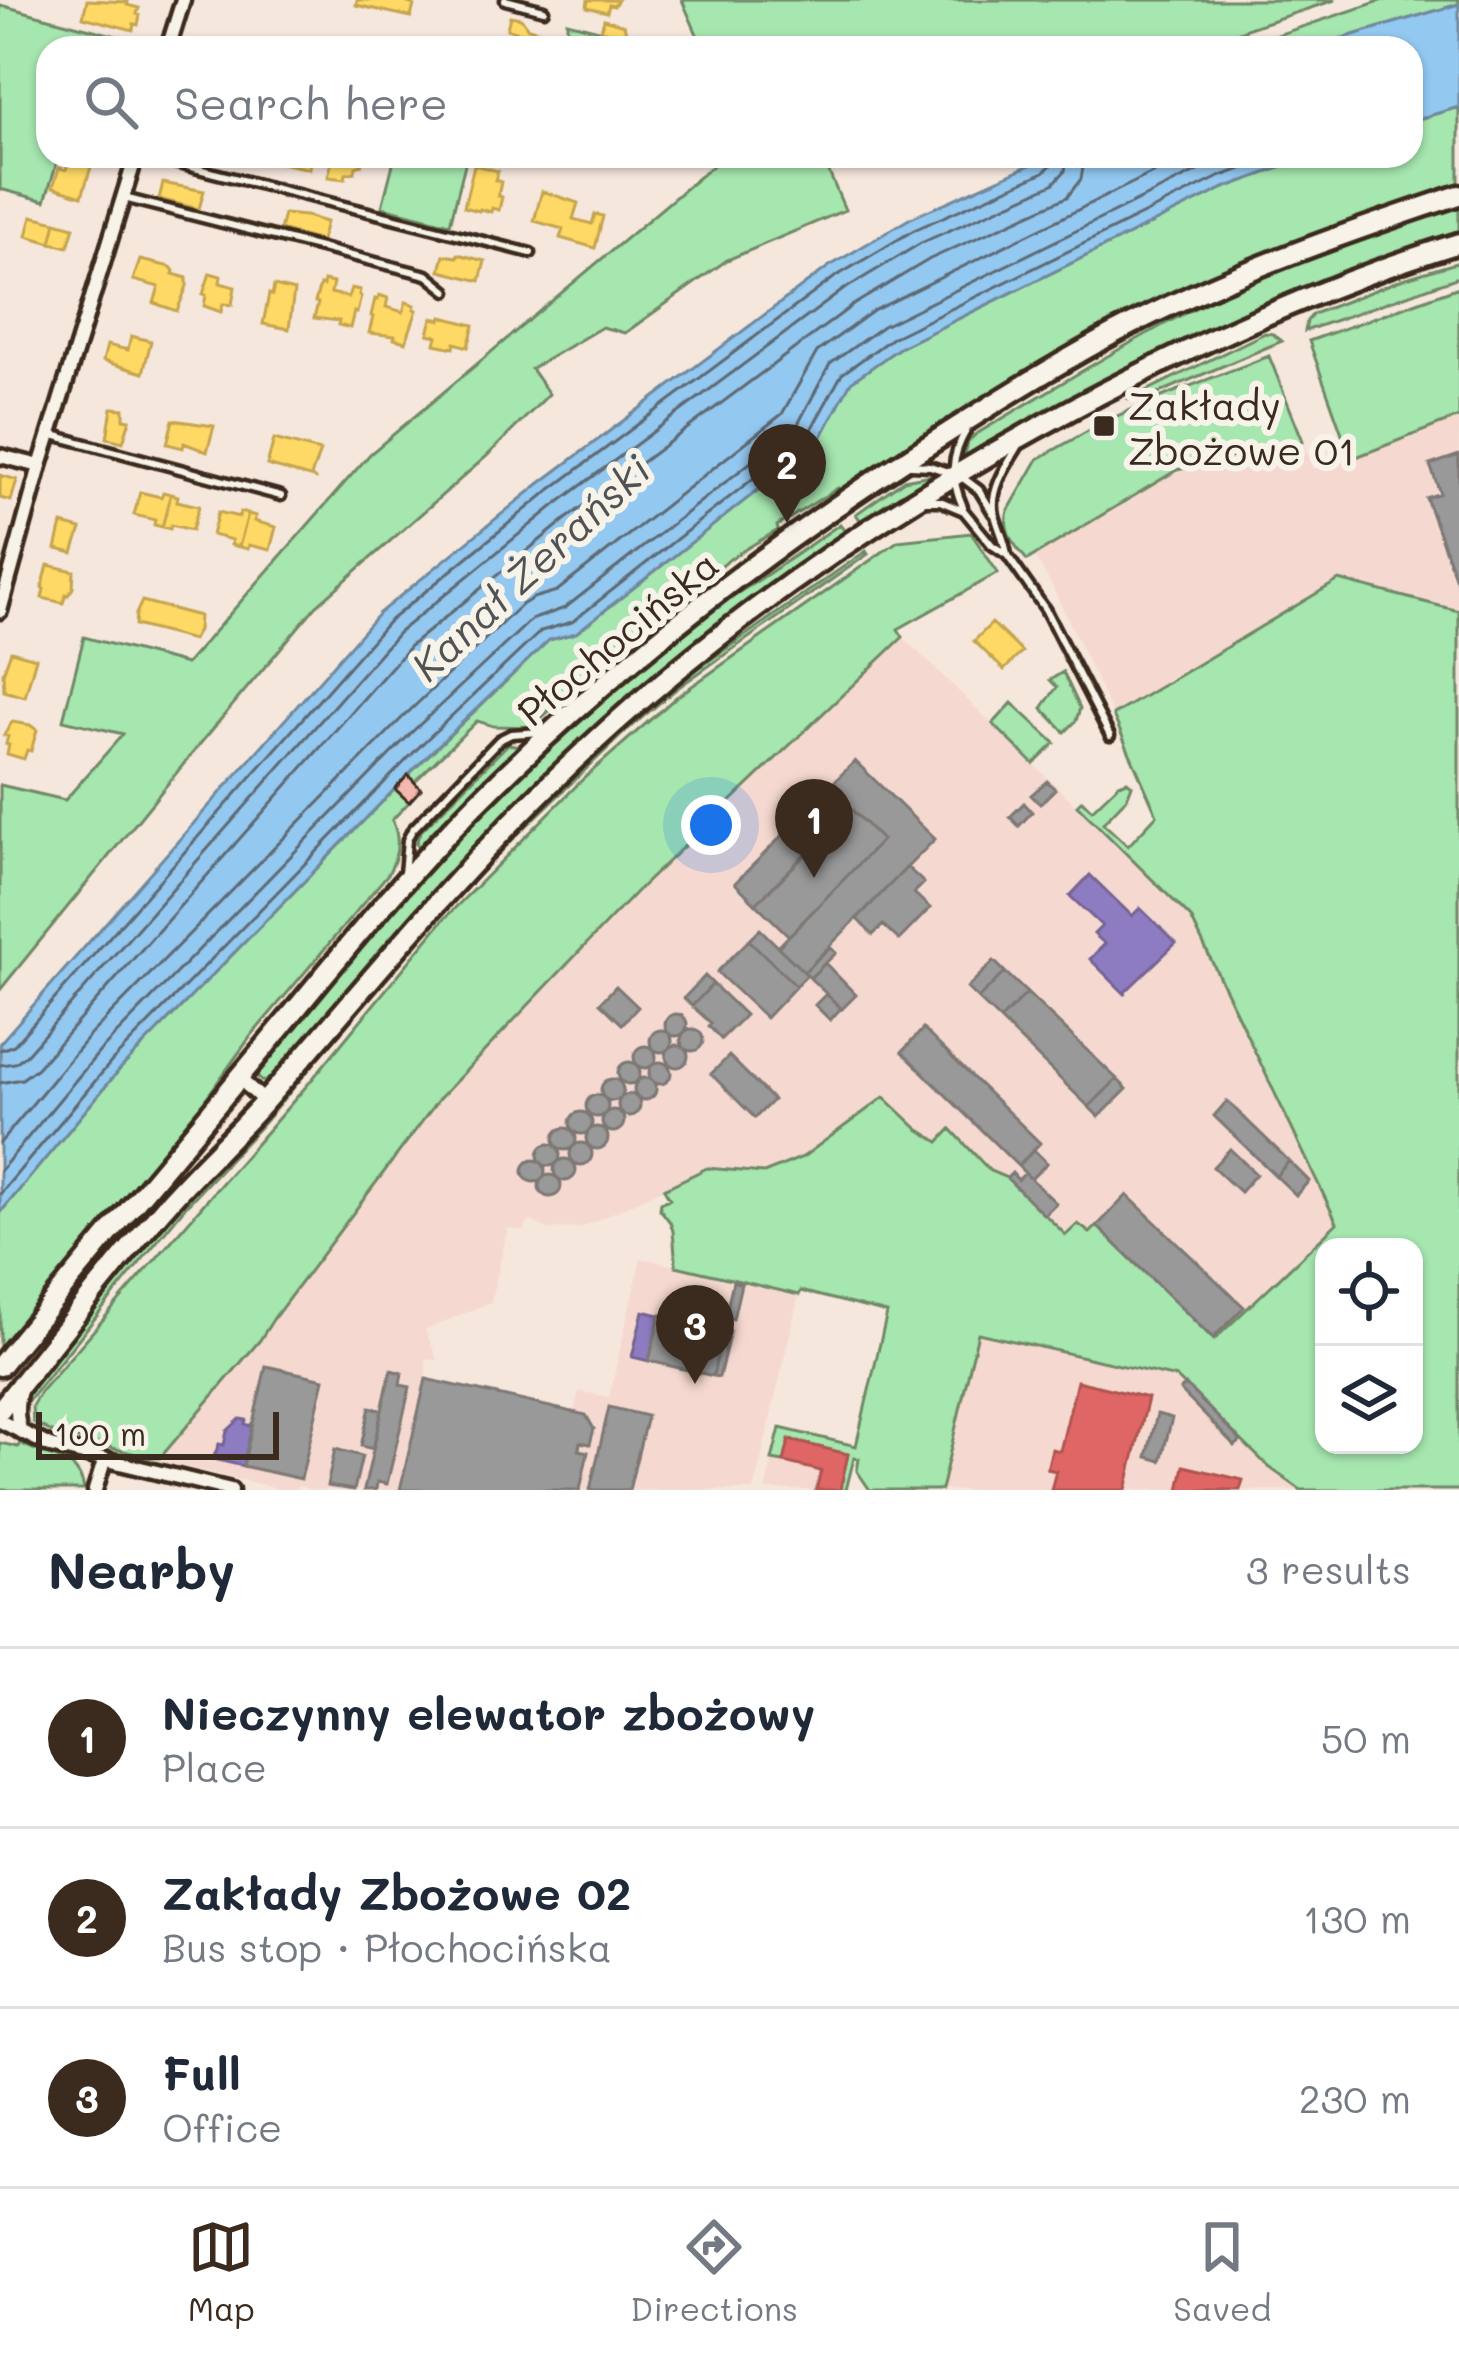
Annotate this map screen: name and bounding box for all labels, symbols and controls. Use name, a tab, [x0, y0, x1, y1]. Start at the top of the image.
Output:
search box	[36, 36, 1423, 168]
icon: search	[78, 69, 144, 135]
text: Search here	[174, 73, 448, 131]
place label: Zakłady Zbożowe 01	[1128, 379, 1355, 475]
marker: Zakłady Zbożowe 01	[1091, 413, 1117, 439]
pin: 2	[748, 424, 826, 523]
water label: Kanał Żerański	[399, 442, 661, 692]
street label: Płochocińska	[506, 538, 728, 736]
pin: 1	[775, 779, 853, 878]
your location	[681, 795, 741, 855]
map controls	[1315, 1238, 1423, 1454]
button: locate	[1315, 1238, 1423, 1346]
pin: 3	[656, 1285, 734, 1384]
button: layers	[1315, 1346, 1423, 1454]
scale bar	[36, 1406, 279, 1459]
text: 100 m	[54, 1411, 146, 1454]
text: Nearby	[48, 1535, 235, 1602]
text: 3 results	[1246, 1543, 1411, 1594]
text: Nieczynny elewator zbożowy	[162, 1683, 815, 1741]
text: 1	[78, 1712, 96, 1763]
text: 50 m	[1321, 1712, 1411, 1763]
text: Place	[162, 1741, 267, 1792]
text: Zakłady Zbożowe 02	[162, 1863, 631, 1921]
text: 2	[76, 1892, 98, 1943]
text: 130 m	[1303, 1892, 1411, 1943]
text: Bus stop · Płochocińska	[162, 1921, 612, 1972]
text: Full	[162, 2043, 241, 2101]
text: 3	[75, 2072, 99, 2123]
text: 230 m	[1299, 2072, 1411, 2123]
text: Office	[162, 2101, 282, 2152]
tab: Map	[188, 2214, 255, 2329]
tab: Directions	[630, 2214, 798, 2329]
tab: Saved	[1173, 2214, 1271, 2329]

